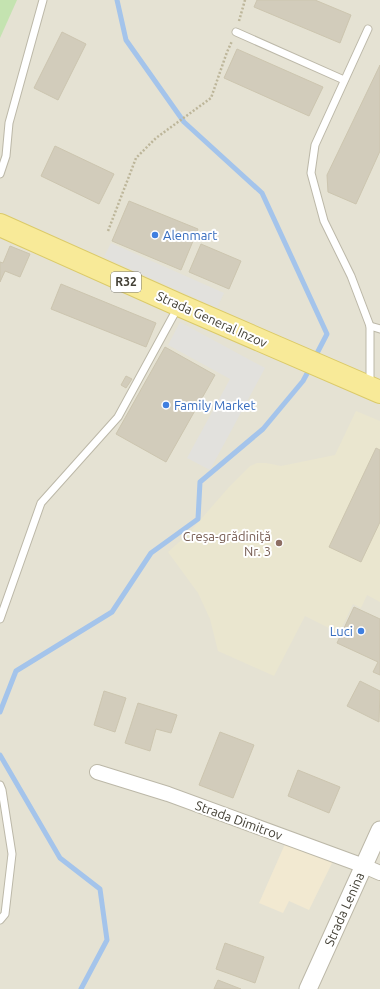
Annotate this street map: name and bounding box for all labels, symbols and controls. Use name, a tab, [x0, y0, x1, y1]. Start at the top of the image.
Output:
place label: Alenmart	[163, 228, 217, 242]
marker: Alenmart	[150, 230, 160, 240]
road number: R32	[111, 272, 141, 292]
street label: Strada General Inzov	[154, 288, 270, 350]
place label: Family Market	[174, 398, 256, 412]
marker: Family Market	[161, 400, 171, 410]
place label: Creșa-grădiniță Nr. 3	[183, 529, 271, 558]
marker: Creșa-grădiniță Nr. 3	[274, 538, 284, 548]
place label: Luci	[330, 624, 353, 638]
marker: Luci	[356, 626, 366, 636]
street label: Strada Dimitrov	[194, 798, 285, 842]
street label: Strada Lenina	[321, 870, 367, 948]

